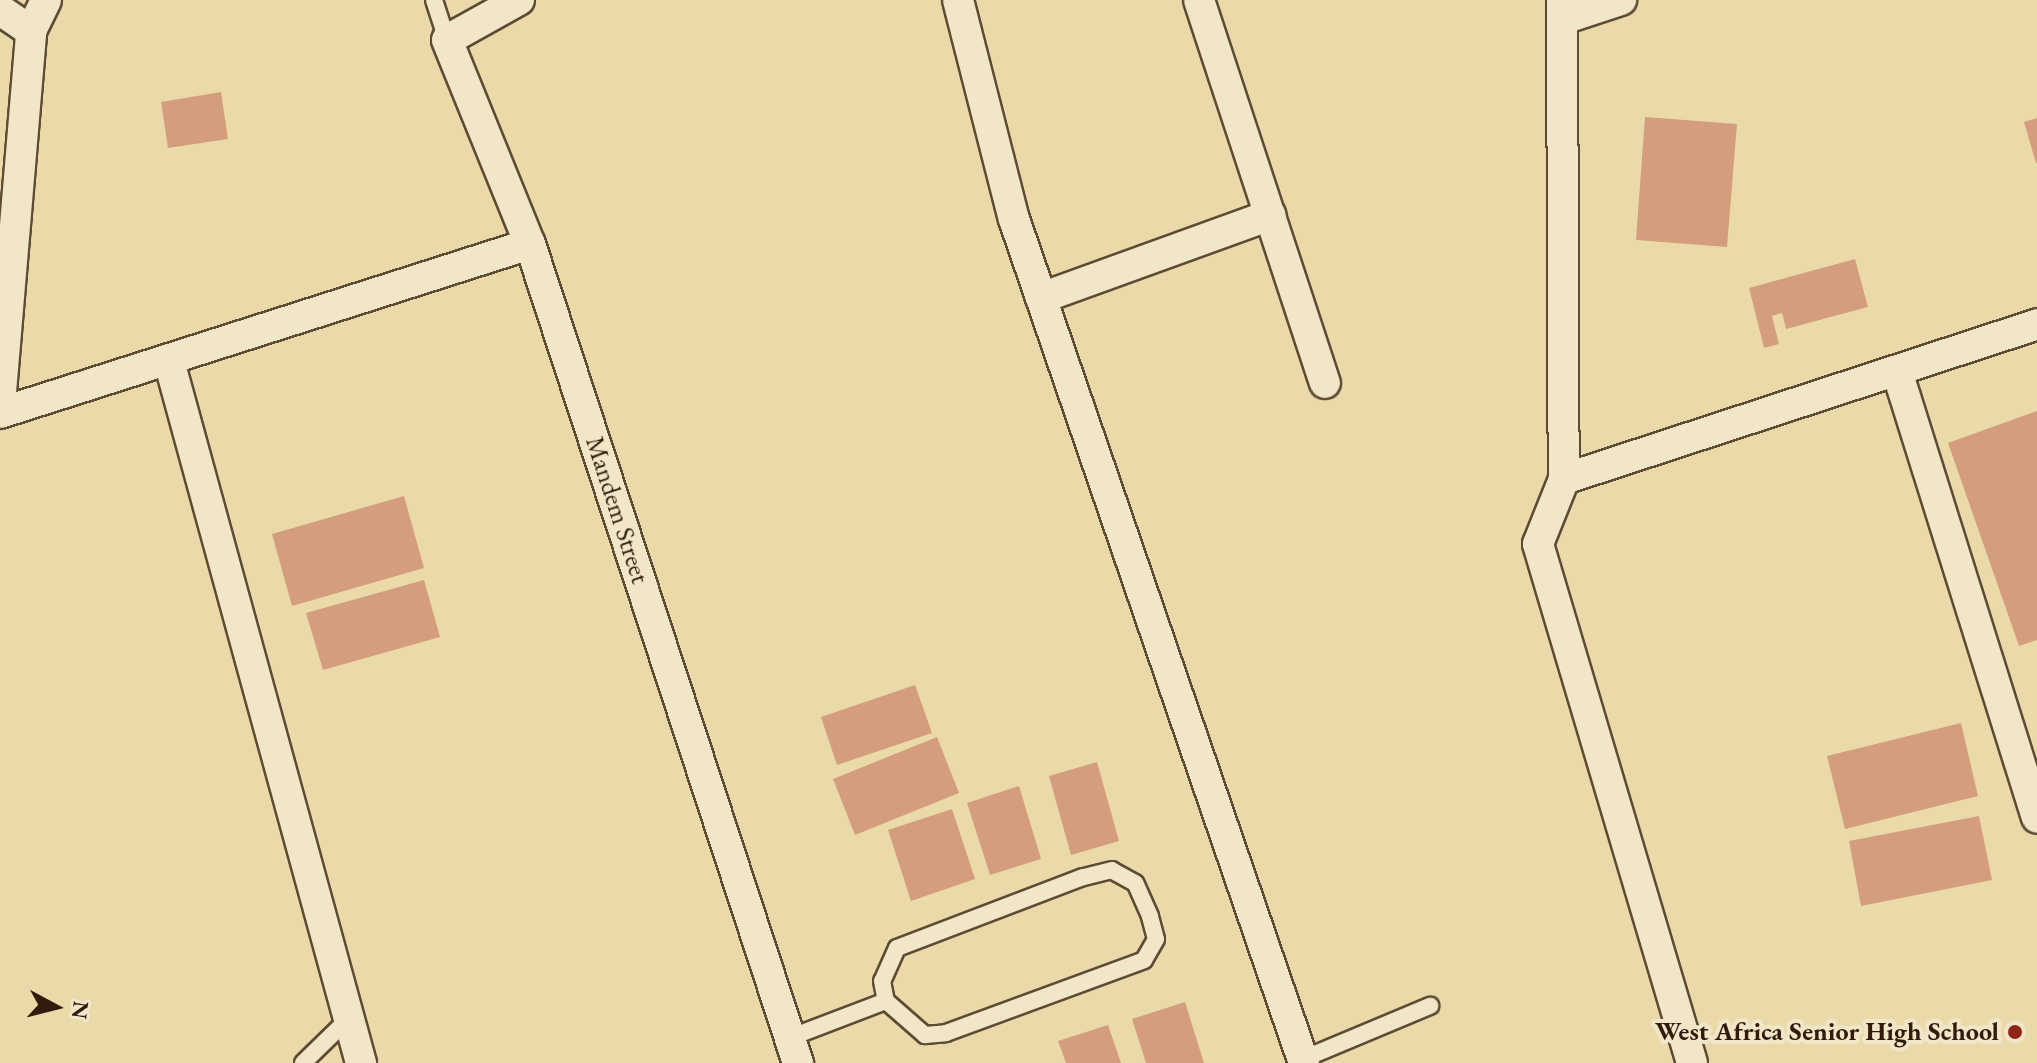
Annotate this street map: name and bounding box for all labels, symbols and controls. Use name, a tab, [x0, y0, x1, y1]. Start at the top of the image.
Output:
street label: Mandem Street	[579, 432, 655, 588]
north arrow	[16, 967, 96, 1047]
text: N	[65, 999, 96, 1021]
place label: West Africa Senior High School	[1655, 1016, 1999, 1048]
marker: West Africa Senior High School	[2006, 1023, 2024, 1041]

